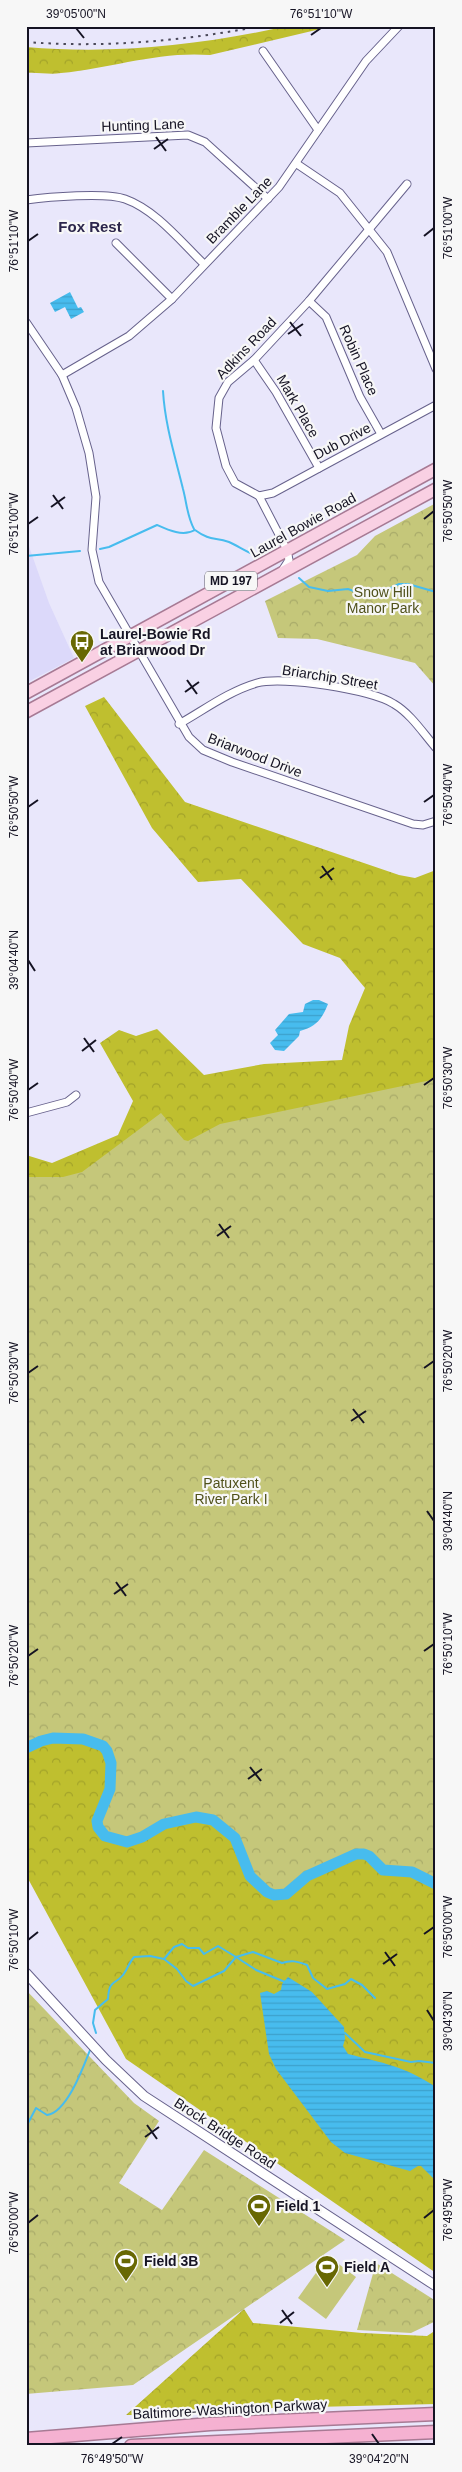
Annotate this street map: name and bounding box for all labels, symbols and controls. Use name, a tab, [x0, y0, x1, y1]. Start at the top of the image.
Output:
text: 39°05'00"N	[46, 7, 106, 21]
text: 76°51'10"W	[290, 7, 353, 21]
street label: Hunting Lane	[101, 116, 185, 134]
street label: Bramble Lane	[203, 173, 275, 247]
text: 76°51'00"W	[441, 196, 455, 259]
text: 76°51'10"W	[7, 209, 21, 272]
district label: Fox Rest	[58, 218, 122, 235]
street label: Adkins Road	[213, 314, 279, 382]
street label: Robin Place	[336, 322, 382, 398]
street label: Mark Place	[274, 372, 323, 441]
street label: Dub Drive	[311, 419, 373, 463]
text: 76°50'50"W	[441, 479, 455, 542]
street label: Laurel Bowie Road	[247, 489, 359, 561]
text: 76°51'00"W	[7, 492, 21, 555]
road number: MD 197	[205, 572, 257, 590]
park label: Snow Hill Manor Park	[347, 584, 420, 616]
place label: Laurel-Bowie Rd at Briarwood Dr	[100, 626, 210, 658]
bus stop icon: Laurel-Bowie Rd at Briarwood Dr	[69, 629, 95, 663]
street label: Briarchip Street	[281, 662, 379, 692]
street label: Briarwood Drive	[206, 730, 305, 780]
text: 76°50'40"W	[441, 763, 455, 826]
text: 76°50'50"W	[7, 775, 21, 838]
text: 39°04'40"N	[7, 930, 21, 990]
text: 76°50'30"W	[441, 1046, 455, 1109]
text: 76°50'40"W	[7, 1058, 21, 1121]
text: 76°50'20"W	[441, 1329, 455, 1392]
text: 76°50'30"W	[7, 1341, 21, 1404]
park label: Patuxent River Park I	[194, 1475, 268, 1507]
text: 39°04'40"N	[441, 1491, 455, 1551]
text: 76°50'10"W	[441, 1612, 455, 1675]
text: 76°50'20"W	[7, 1624, 21, 1687]
text: 76°50'00"W	[441, 1895, 455, 1958]
text: 76°50'10"W	[7, 1908, 21, 1971]
text: 39°04'30"N	[441, 1991, 455, 2051]
street label: Brock Bridge Road	[171, 2094, 279, 2172]
text: 76°49'50"W	[441, 2178, 455, 2241]
text: 76°50'00"W	[7, 2191, 21, 2254]
sports icon: Field 1	[246, 2193, 272, 2227]
place label: Field 1	[276, 2198, 321, 2214]
sports icon: Field 3B	[113, 2248, 139, 2282]
place label: Field 3B	[144, 2253, 198, 2269]
sports icon: Field A	[314, 2254, 340, 2288]
place label: Field A	[344, 2259, 390, 2275]
street label: Baltimore-Washington Parkway	[132, 2396, 328, 2422]
text: 76°49'50"W	[81, 2452, 144, 2466]
text: 39°04'20"N	[349, 2452, 409, 2466]

